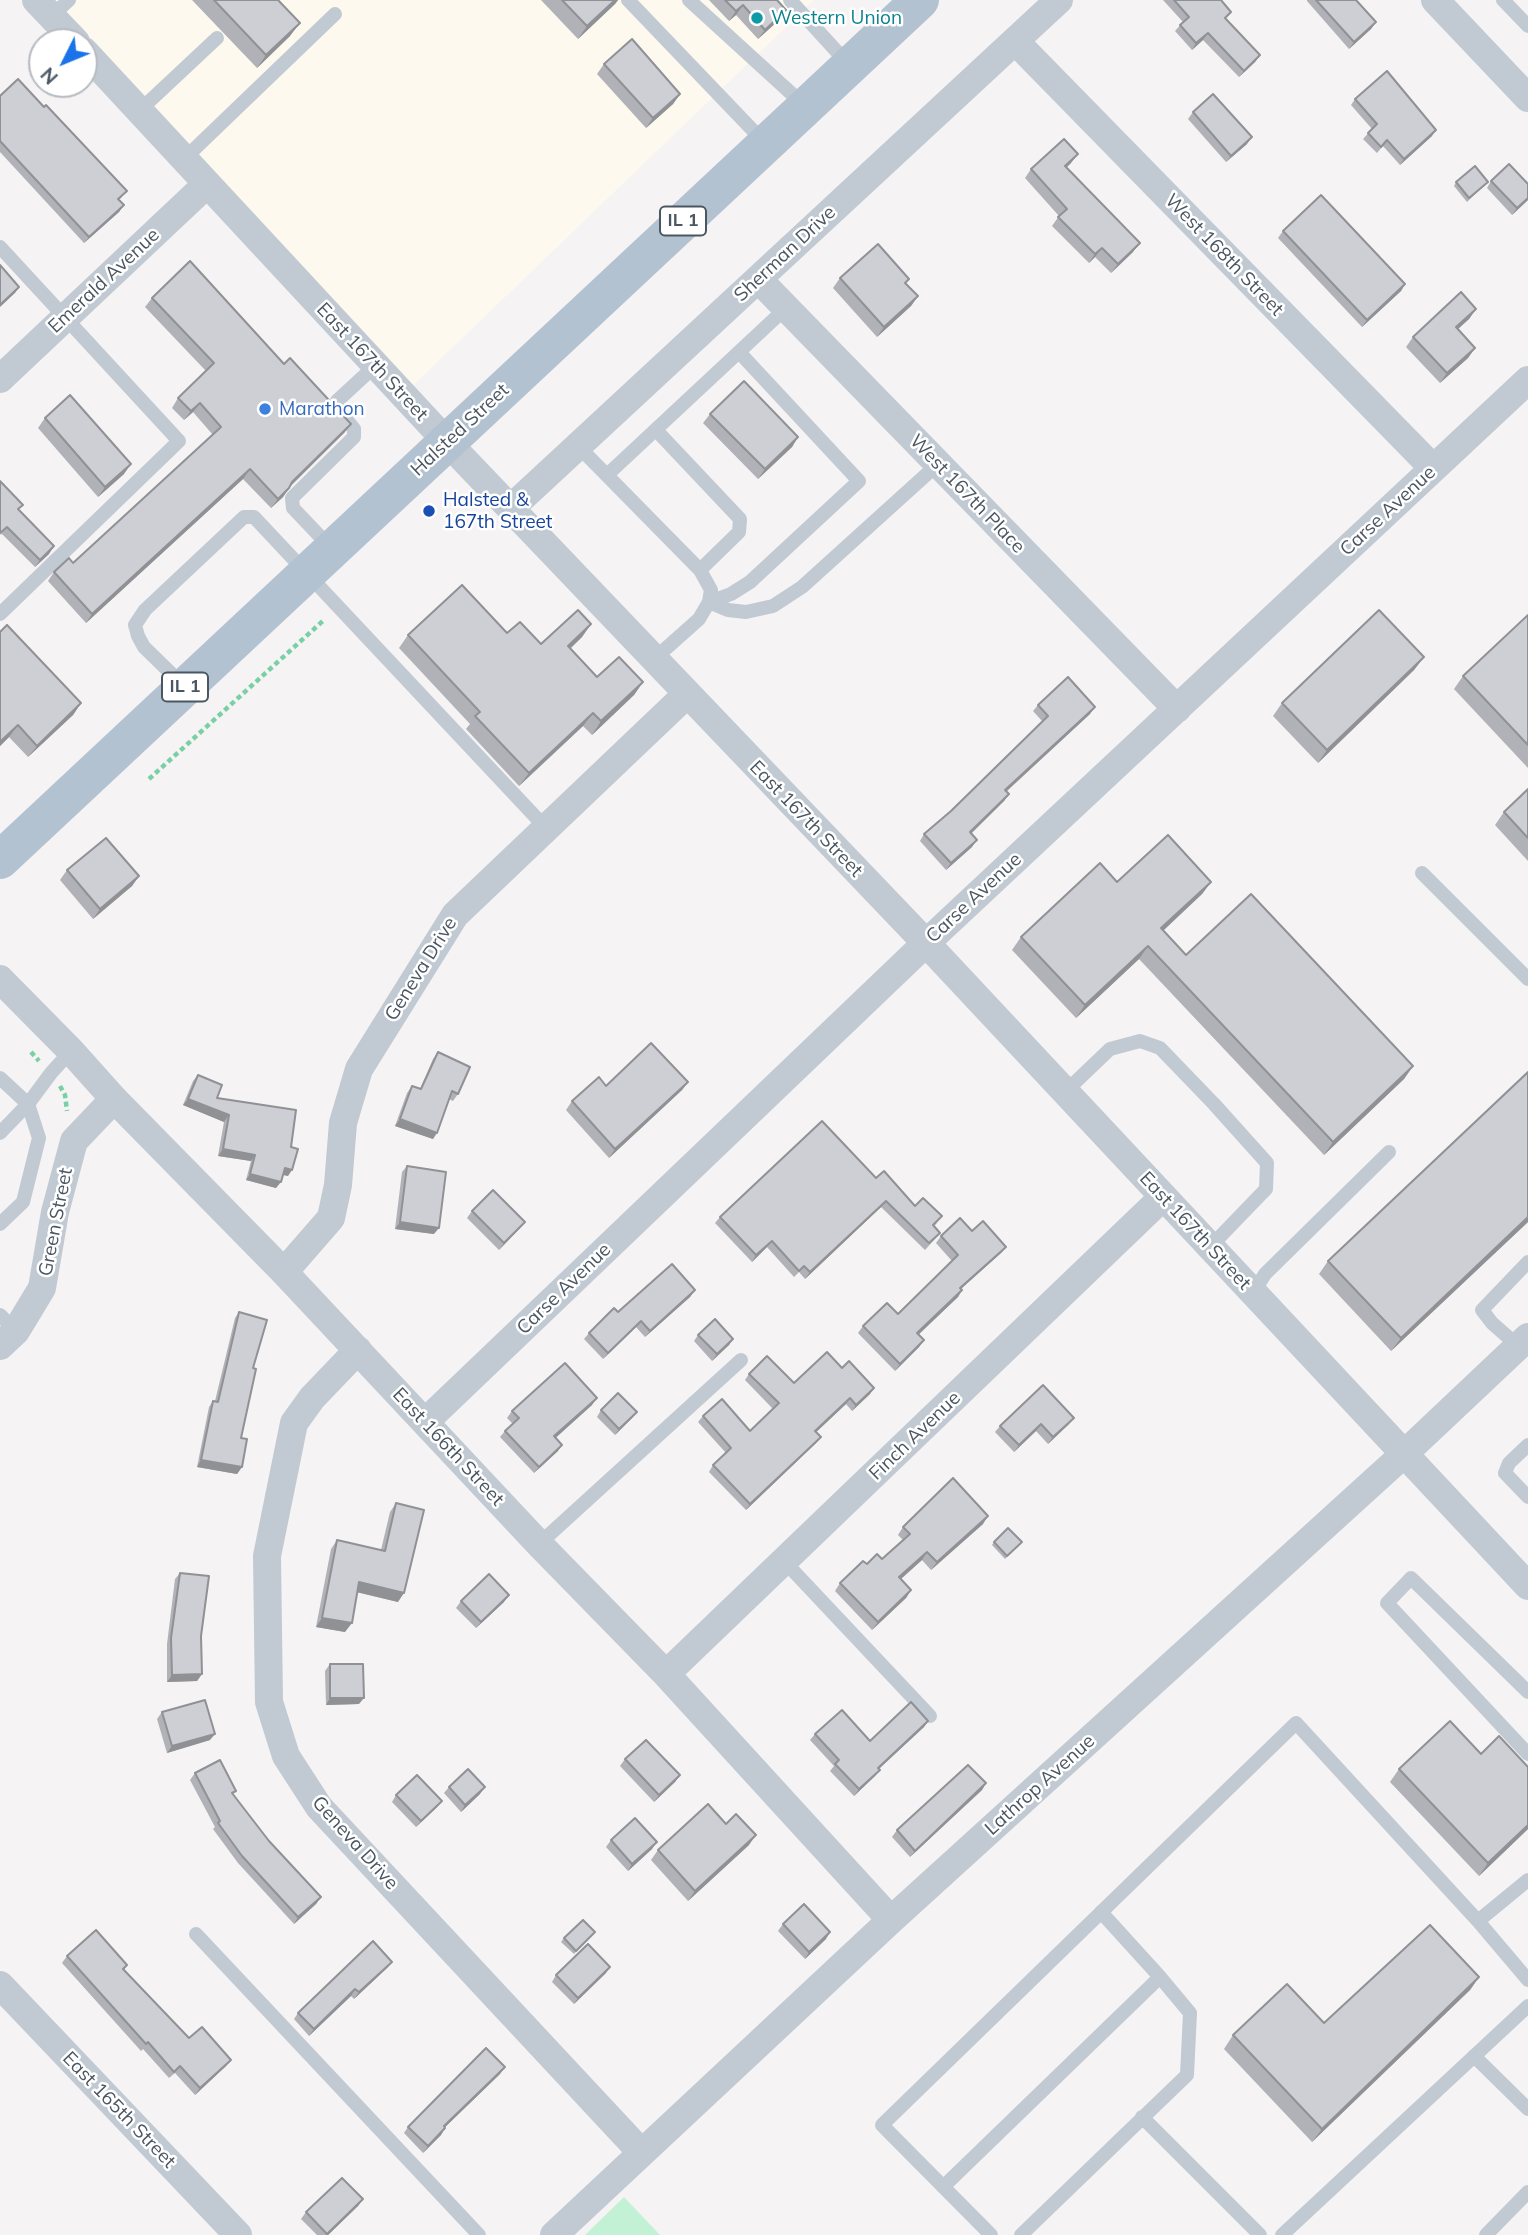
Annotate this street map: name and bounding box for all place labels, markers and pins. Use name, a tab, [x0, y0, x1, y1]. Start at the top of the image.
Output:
place label: Western Union	[771, 7, 902, 29]
marker: Western Union	[749, 10, 765, 26]
place label: Marathon	[279, 398, 365, 420]
marker: Marathon	[257, 401, 273, 417]
place label: Halsted & 167th Street	[443, 489, 552, 533]
marker: Halsted & 167th Street	[421, 503, 437, 519]

